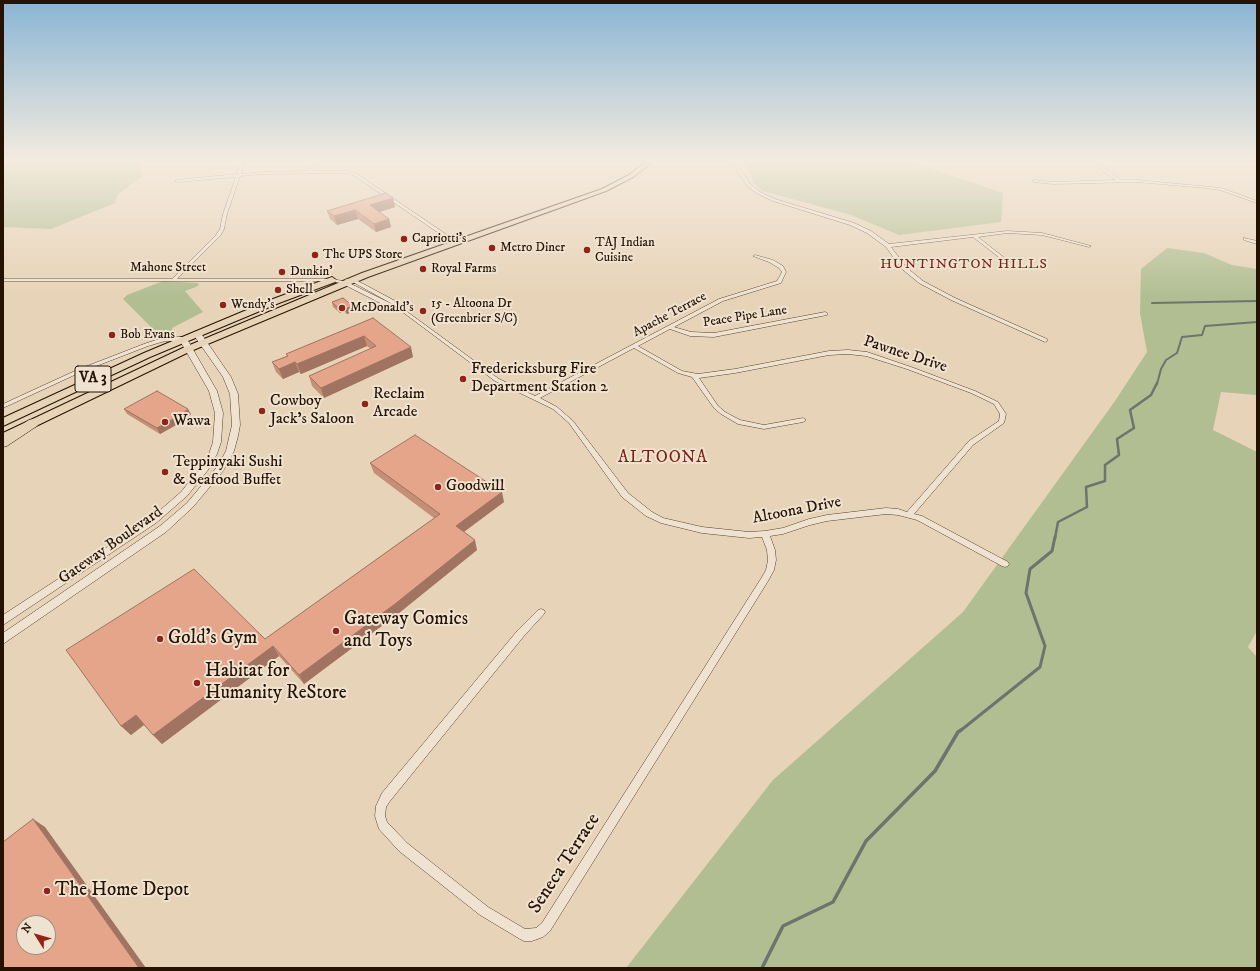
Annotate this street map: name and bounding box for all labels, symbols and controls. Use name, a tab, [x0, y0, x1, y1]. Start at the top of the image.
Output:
place label: Capriotti's	[412, 231, 466, 247]
marker: Capriotti's	[399, 234, 409, 244]
place label: TAJ Indian Cuisine	[595, 235, 655, 266]
place label: Metro Diner	[500, 240, 565, 256]
marker: Metro Diner	[487, 243, 497, 253]
marker: TAJ Indian Cuisine	[582, 245, 592, 255]
place label: The UPS Store	[323, 247, 402, 263]
marker: The UPS Store	[310, 250, 320, 260]
district label: HUNTINGTON HILLS	[880, 257, 1048, 273]
street label: Mahone Street	[130, 260, 206, 276]
place label: Royal Farms	[431, 261, 496, 277]
place label: Dunkin'	[290, 264, 333, 280]
marker: Royal Farms	[418, 264, 428, 274]
marker: Dunkin'	[277, 267, 287, 277]
place label: Shell	[286, 282, 313, 298]
marker: Shell	[273, 285, 283, 295]
street label: Apache Terrace	[631, 289, 709, 341]
place label: 15 - Altoona Dr (Greenbrier S/C)	[431, 296, 517, 327]
place label: Wendy's	[231, 297, 275, 313]
marker: Wendy's	[218, 300, 228, 310]
place label: McDonald's	[350, 300, 413, 316]
marker: McDonald's	[337, 303, 347, 313]
street label: Peace Pipe Lane	[702, 303, 788, 331]
marker: 15 - Altoona Dr (Greenbrier S/C)	[418, 306, 428, 316]
place label: Bob Evans	[120, 327, 175, 343]
marker: Bob Evans	[107, 330, 117, 340]
street label: Pawnee Drive	[861, 332, 949, 378]
place label: Fredericksburg Fire Department Station 2	[471, 360, 608, 398]
road number: VA 3	[75, 366, 111, 392]
marker: Fredericksburg Fire Department Station 2	[458, 374, 468, 384]
place label: Reclaim Arcade	[373, 385, 425, 423]
place label: Cowboy Jack's Saloon	[270, 392, 354, 430]
marker: Reclaim Arcade	[360, 399, 370, 409]
marker: Cowboy Jack's Saloon	[257, 406, 267, 416]
place label: Wawa	[173, 412, 210, 432]
marker: Wawa	[160, 417, 170, 427]
district label: ALTOONA	[618, 448, 708, 468]
place label: Teppinyaki Sushi & Seafood Buffet	[173, 453, 282, 491]
marker: Teppinyaki Sushi & Seafood Buffet	[160, 467, 170, 477]
place label: Goodwill	[446, 477, 505, 497]
marker: Goodwill	[433, 482, 443, 492]
street label: Altoona Drive	[751, 493, 843, 529]
street label: Gateway Boulevard	[55, 503, 167, 589]
place label: Gateway Comics and Toys	[344, 609, 468, 653]
marker: Gateway Comics and Toys	[331, 626, 341, 636]
place label: Gold's Gym	[168, 628, 257, 650]
marker: Gold's Gym	[155, 634, 165, 644]
place label: Habitat for Humanity ReStore	[205, 661, 347, 705]
marker: Habitat for Humanity ReStore	[192, 678, 202, 688]
street label: Seneca Terrace	[524, 810, 606, 918]
place label: The Home Depot	[55, 880, 189, 902]
marker: The Home Depot	[42, 886, 52, 896]
north arrow	[16, 915, 56, 955]
text: N	[19, 921, 36, 936]

